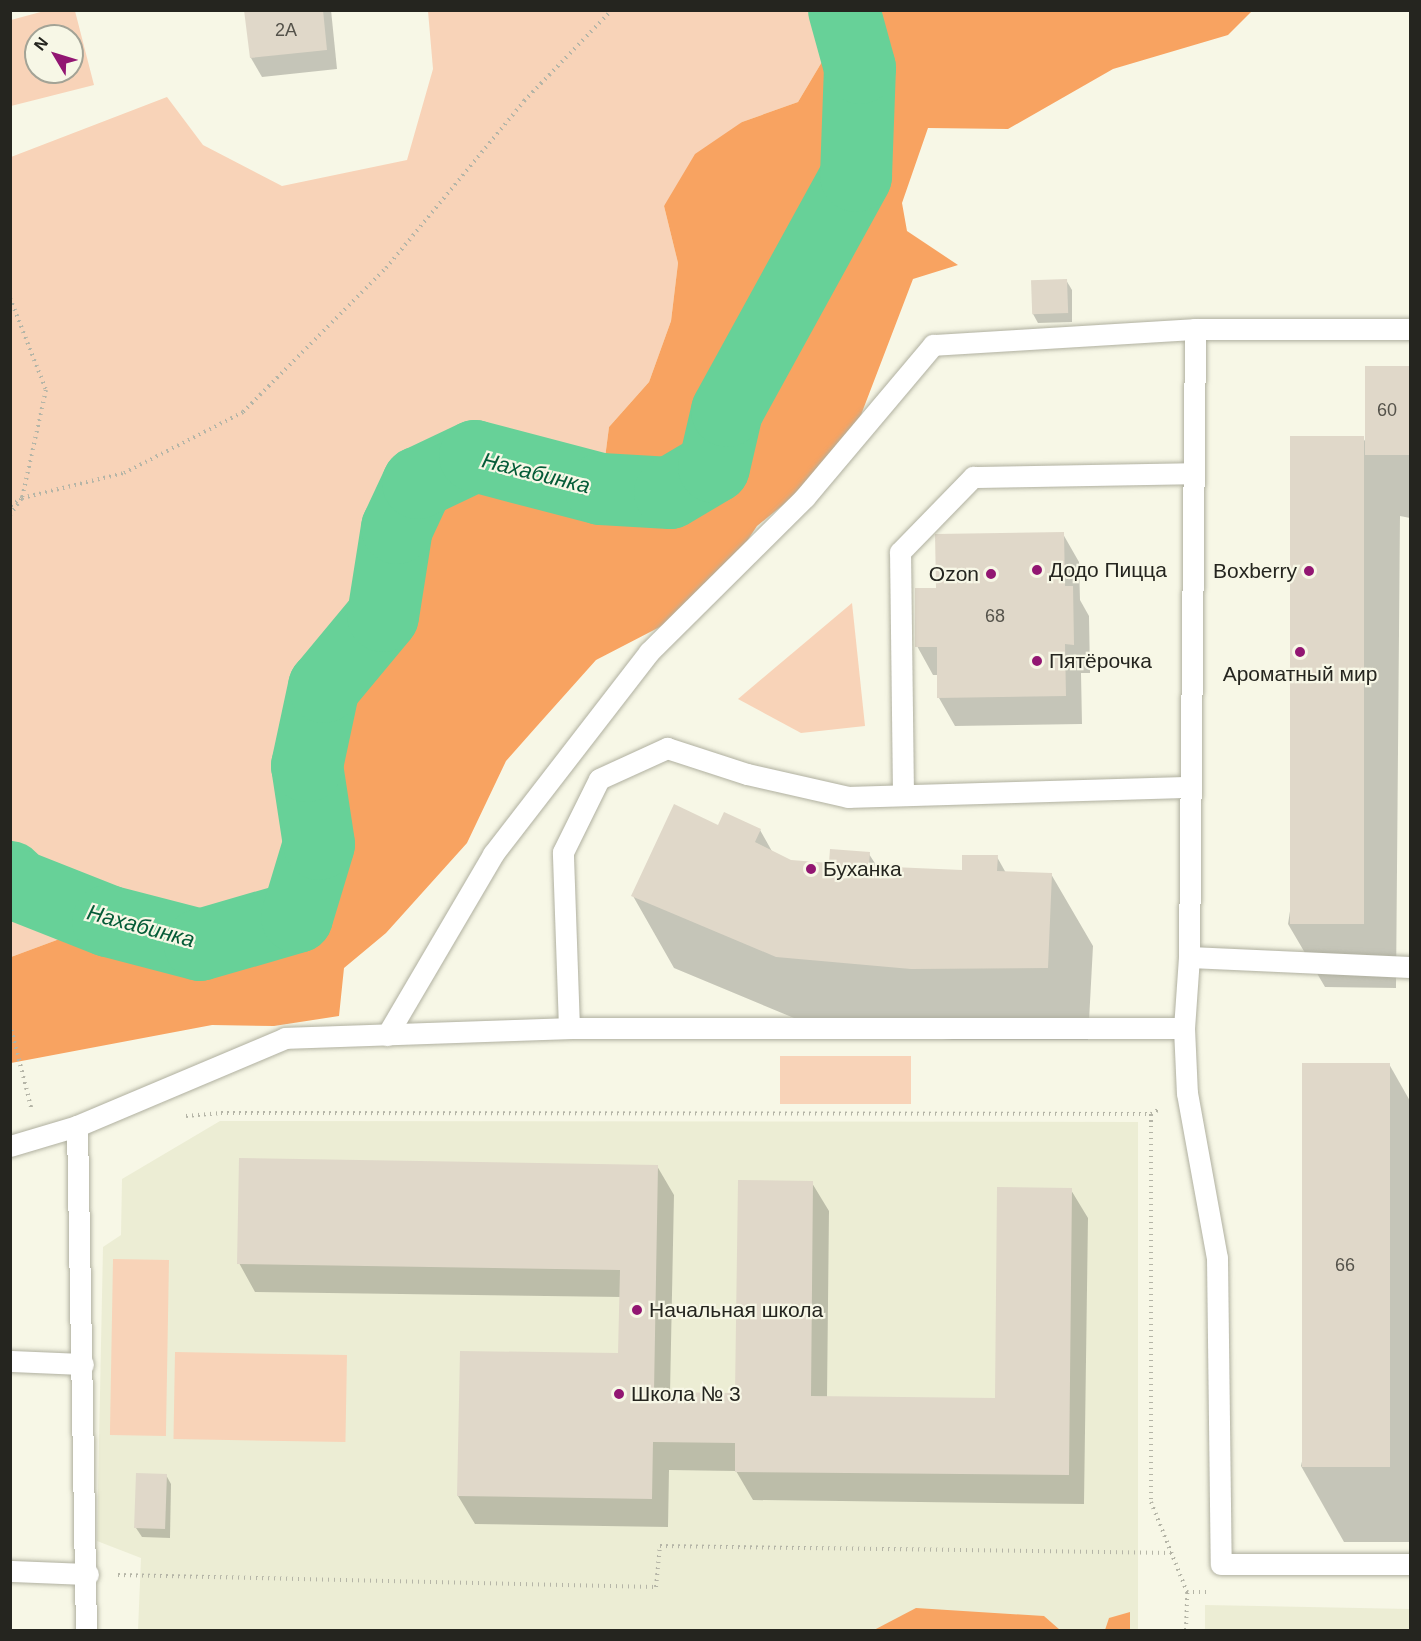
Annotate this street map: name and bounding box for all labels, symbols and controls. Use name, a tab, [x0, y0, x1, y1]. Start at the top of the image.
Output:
house number: 2А	[275, 19, 297, 41]
north arrow	[24, 24, 84, 84]
text: N	[31, 34, 51, 54]
house number: 60	[1377, 399, 1397, 421]
water label: Нахабинка	[479, 447, 593, 499]
place label: Додо Пицца	[1049, 557, 1167, 583]
place label: Boxberry	[1213, 558, 1297, 584]
place label: Ozon	[929, 561, 979, 587]
marker: Додо Пицца	[1030, 563, 1044, 577]
marker: Boxberry	[1302, 564, 1316, 578]
marker: Ozon	[984, 567, 998, 581]
house number: 68	[985, 605, 1005, 627]
marker: Ароматный мир	[1293, 645, 1307, 659]
place label: Пятёрочка	[1049, 648, 1152, 674]
marker: Пятёрочка	[1030, 654, 1044, 668]
place label: Ароматный мир	[1223, 661, 1377, 687]
place label: Буханка	[823, 856, 902, 882]
marker: Буханка	[804, 862, 818, 876]
water label: Нахабинка	[84, 899, 198, 953]
house number: 66	[1335, 1254, 1355, 1276]
place label: Начальная школа	[649, 1297, 823, 1323]
marker: Начальная школа	[630, 1303, 644, 1317]
place label: Школа № 3	[631, 1381, 741, 1407]
marker: Школа № 3	[612, 1387, 626, 1401]

